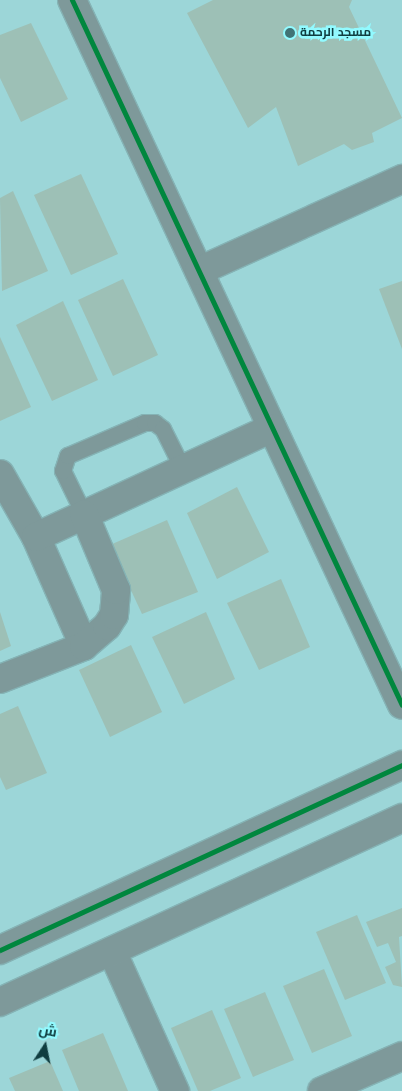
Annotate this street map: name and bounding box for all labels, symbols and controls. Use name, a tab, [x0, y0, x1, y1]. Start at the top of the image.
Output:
place label: مسجد الرحمة	[300, 26, 371, 40]
marker: مسجد الرحمة	[284, 27, 296, 39]
north arrow	[20, 1021, 70, 1071]
text: ش	[38, 1021, 58, 1041]

